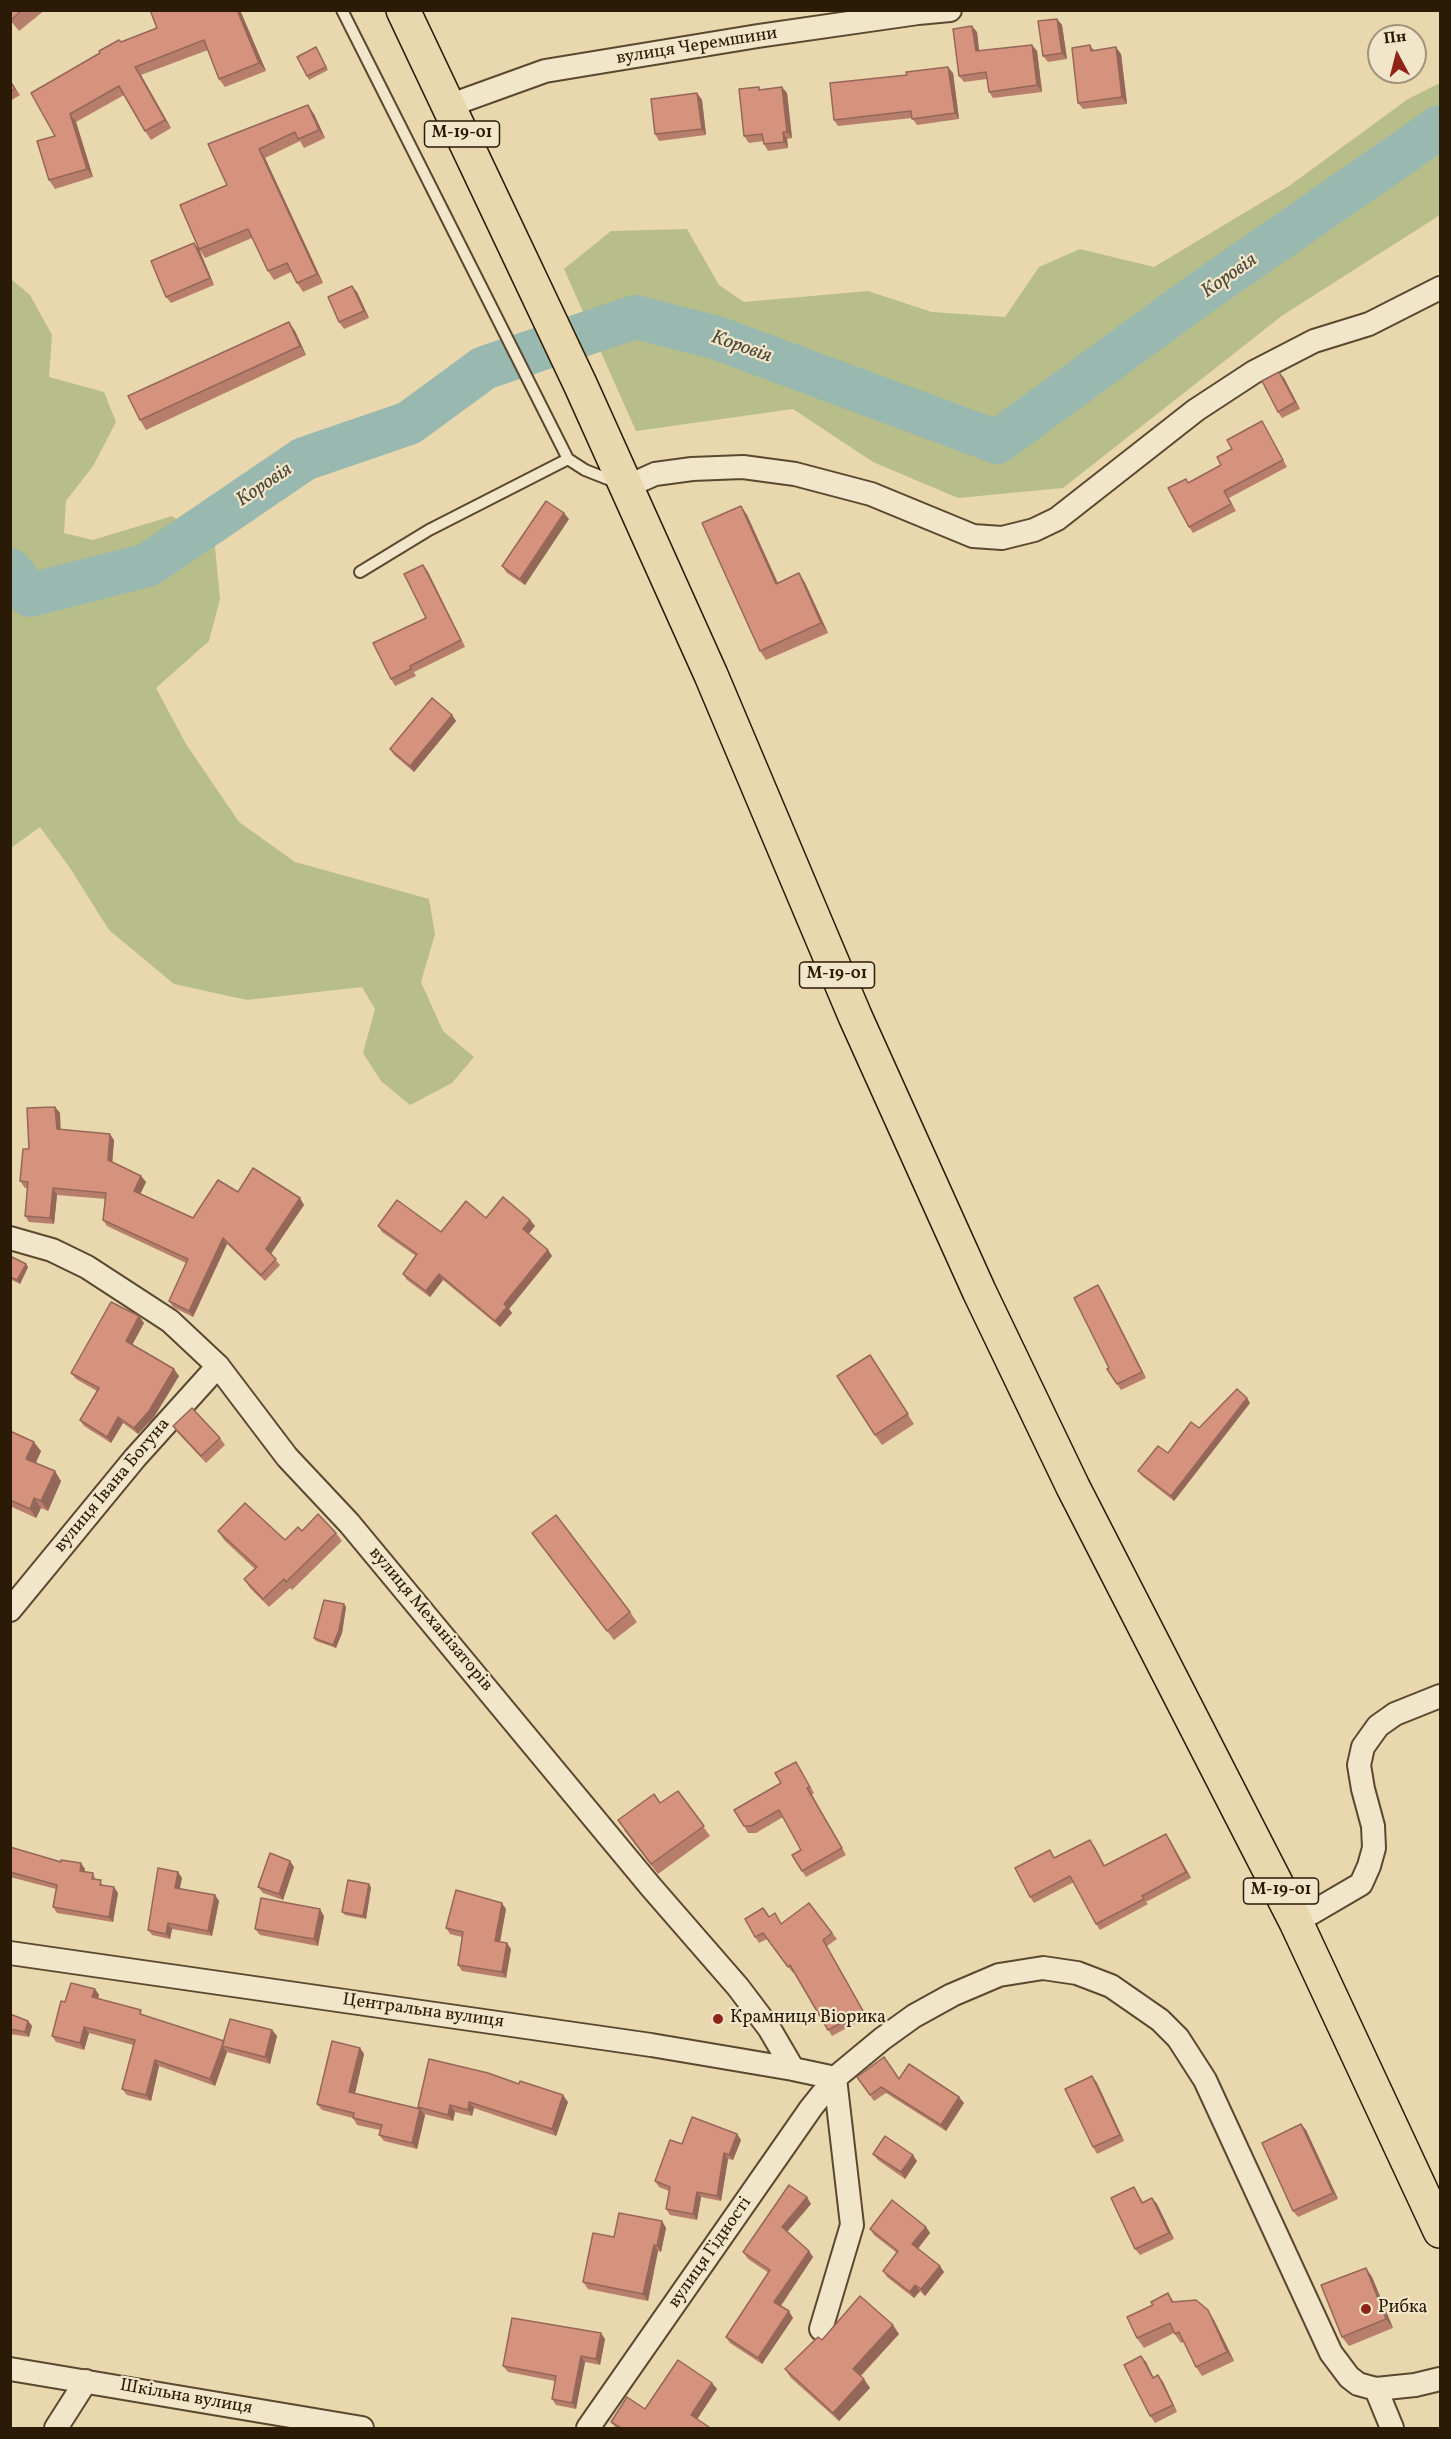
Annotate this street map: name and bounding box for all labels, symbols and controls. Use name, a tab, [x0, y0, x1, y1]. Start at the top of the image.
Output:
street label: вулиця Черемшини	[615, 24, 779, 70]
north arrow	[1367, 24, 1427, 84]
text: Пн	[1382, 26, 1408, 50]
road number: М-19-01	[424, 121, 500, 147]
water label: Коровія	[1198, 249, 1262, 305]
water label: Коровія	[708, 326, 774, 370]
water label: Коровія	[232, 459, 298, 513]
road number: М-19-01	[800, 962, 874, 988]
street label: вулиця Івана Богуна	[51, 1414, 175, 1558]
street label: вулиця Механізаторів	[363, 1544, 497, 1696]
road number: М-19-01	[1244, 1878, 1318, 1904]
street label: Центральна вулиця	[341, 1990, 505, 2034]
place label: Крамниця Віорика	[730, 2008, 886, 2030]
marker: Крамниця Віорика	[711, 2012, 725, 2026]
street label: вулиця Гідності	[665, 2193, 757, 2313]
place label: Рибка	[1378, 2298, 1427, 2320]
marker: Рибка	[1359, 2302, 1373, 2316]
street label: Шкільна вулиця	[118, 2376, 254, 2420]

